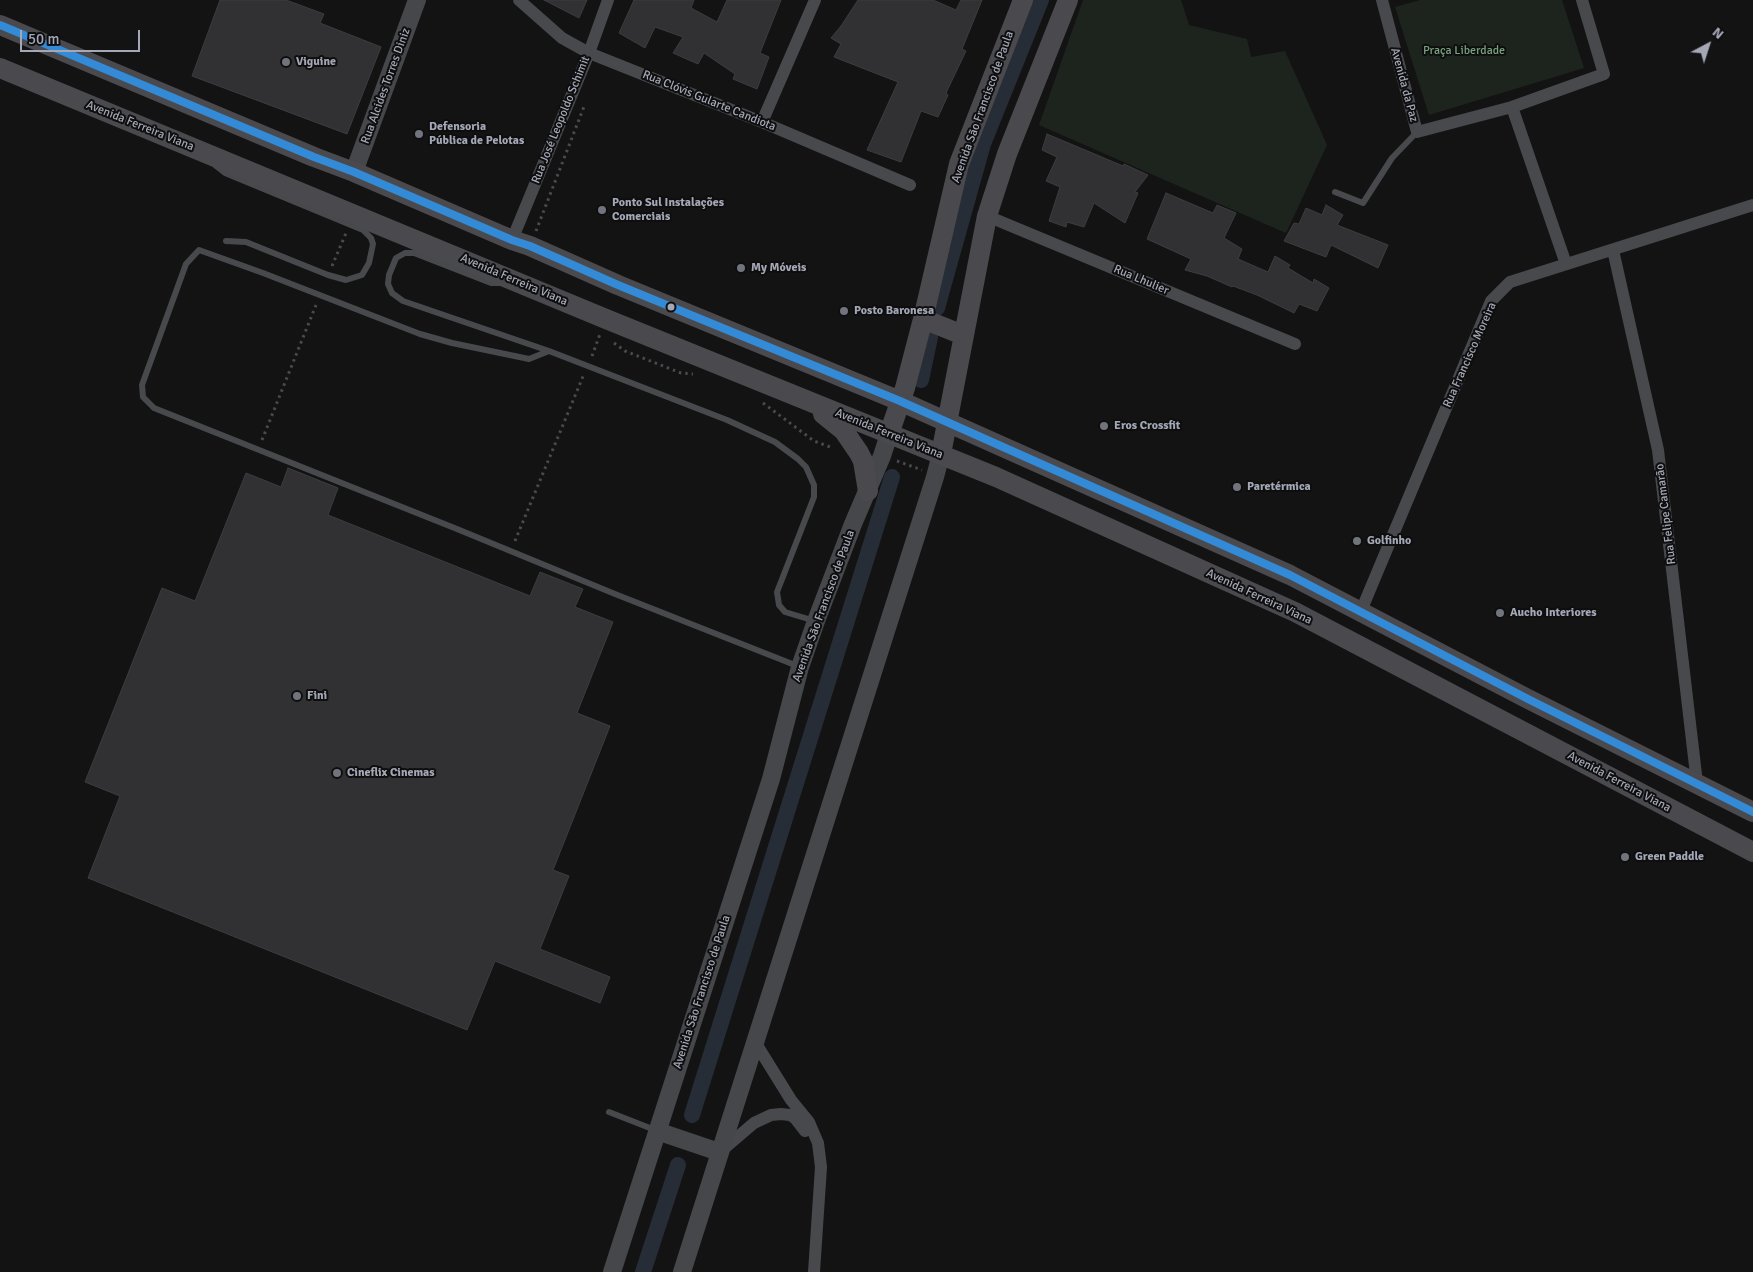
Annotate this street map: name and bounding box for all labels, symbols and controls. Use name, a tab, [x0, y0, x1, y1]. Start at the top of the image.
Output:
scale bar	[22, 20, 142, 52]
north arrow	[1683, 20, 1733, 70]
text: N	[1709, 23, 1727, 43]
street label: Rua Alcides Torres Diniz	[358, 26, 414, 146]
street label: Avenida São Francisco de Paula	[949, 29, 1017, 185]
text: 50 m	[28, 30, 59, 48]
park label: Praça Liberdade	[1423, 44, 1505, 58]
street label: Avenida da Paz	[1387, 46, 1421, 124]
street label: Rua José Leopoldo Schimit	[529, 54, 593, 186]
place label: Viguine	[296, 55, 336, 69]
marker: Viguine	[280, 56, 292, 68]
street label: Rua Clóvis Gularte Candiota	[640, 68, 778, 134]
street label: Avenida Ferreira Viana	[84, 98, 196, 154]
place label: Defensoria Pública de Pelotas	[429, 120, 524, 148]
marker: Defensoria Pública de Pelotas	[413, 128, 425, 140]
place label: Ponto Sul Instalações Comerciais	[612, 196, 724, 224]
marker: Ponto Sul Instalações Comerciais	[596, 204, 608, 216]
street label: Avenida Ferreira Viana	[458, 251, 570, 309]
place label: My Móveis	[751, 261, 806, 275]
marker: My Móveis	[735, 262, 747, 274]
street label: Rua Lhulier	[1111, 262, 1171, 298]
street label: Rua Francisco Moreira	[1440, 300, 1500, 410]
unlabelled marker	[666, 302, 676, 312]
place label: Posto Baronesa	[854, 304, 934, 318]
marker: Posto Baronesa	[838, 305, 850, 317]
street label: Avenida Ferreira Viana	[833, 406, 945, 462]
place label: Eros Crossfit	[1114, 419, 1180, 433]
marker: Eros Crossfit	[1098, 420, 1110, 432]
street label: Rua Felipe Camarão	[1653, 463, 1679, 565]
place label: Paretérmica	[1247, 480, 1311, 494]
marker: Paretérmica	[1231, 481, 1243, 493]
street label: Avenida São Francisco de Paula	[790, 528, 858, 684]
place label: Golfinho	[1367, 534, 1411, 548]
marker: Golfinho	[1351, 535, 1363, 547]
street label: Avenida Ferreira Viana	[1204, 566, 1314, 628]
place label: Aucho Interiores	[1510, 606, 1597, 620]
marker: Aucho Interiores	[1494, 607, 1506, 619]
place label: Fini	[307, 689, 327, 703]
marker: Fini	[291, 690, 303, 702]
street label: Avenida Ferreira Viana	[1565, 749, 1673, 815]
place label: Cineflix Cinemas	[347, 766, 435, 780]
marker: Cineflix Cinemas	[331, 767, 343, 779]
place label: Green Paddle	[1635, 850, 1704, 864]
marker: Green Paddle	[1619, 851, 1631, 863]
street label: Avenida São Francisco de Paula	[670, 913, 734, 1071]

